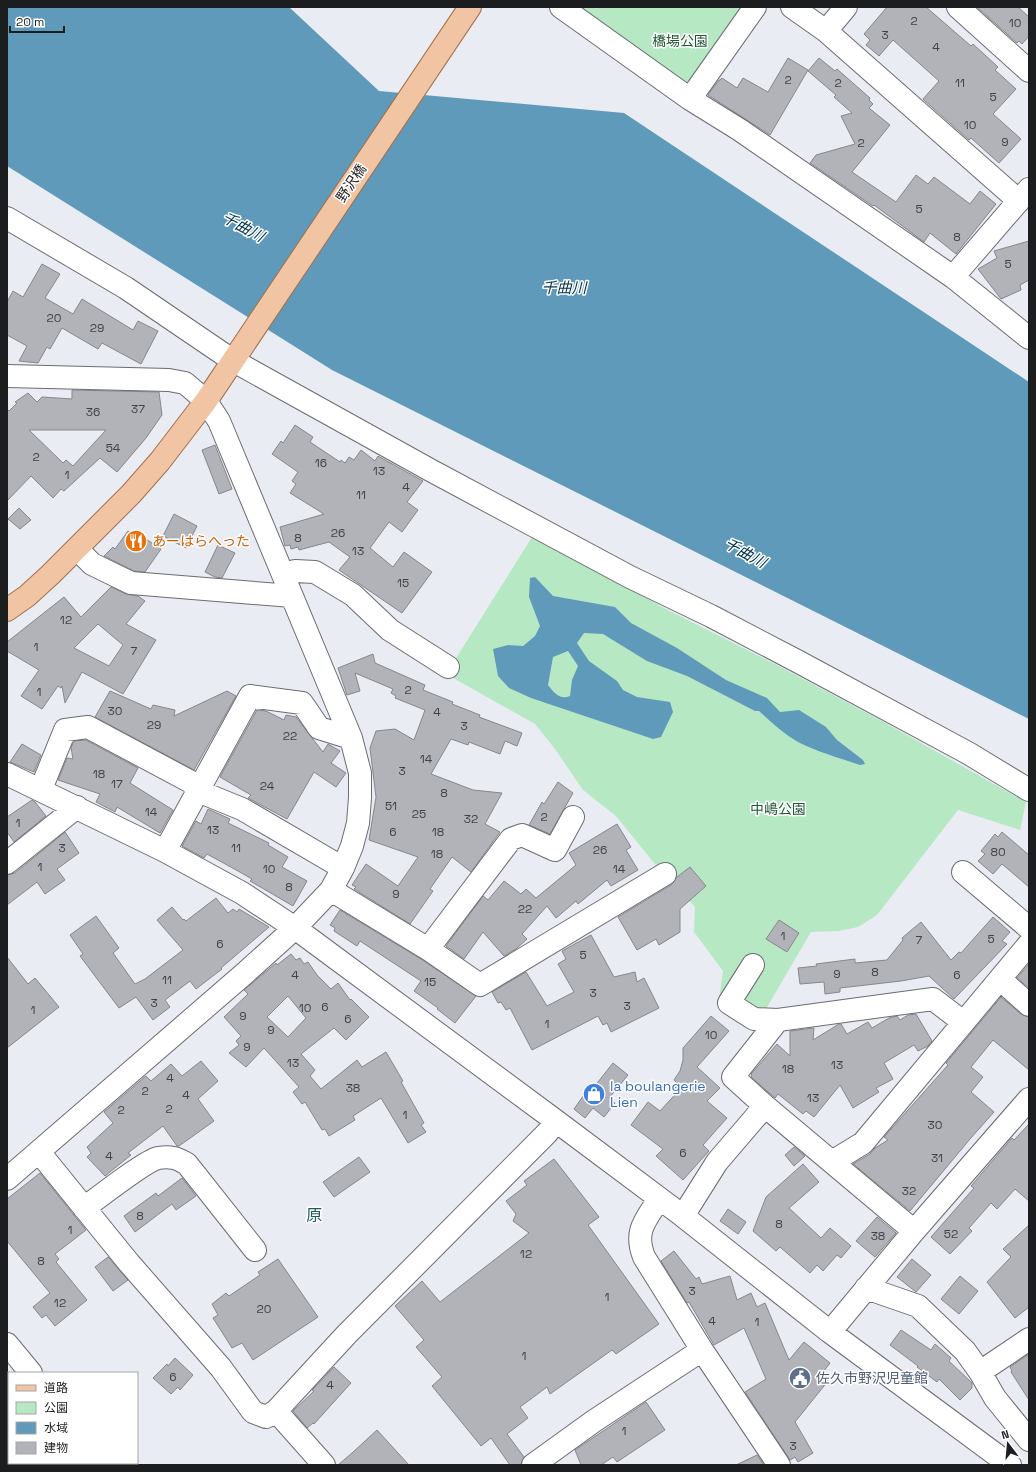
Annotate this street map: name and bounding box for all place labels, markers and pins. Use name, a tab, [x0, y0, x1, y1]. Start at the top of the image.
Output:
restaurant icon: あーはらへった	[123, 528, 149, 554]
place label: あーはらへった	[152, 532, 250, 550]
place label: la boulangerie Lien	[610, 1077, 706, 1111]
shop icon: la boulangerie Lien	[581, 1081, 607, 1107]
public building icon: 佐久市野沢児童館	[787, 1365, 813, 1391]
place label: 佐久市野沢児童館	[816, 1369, 928, 1387]

